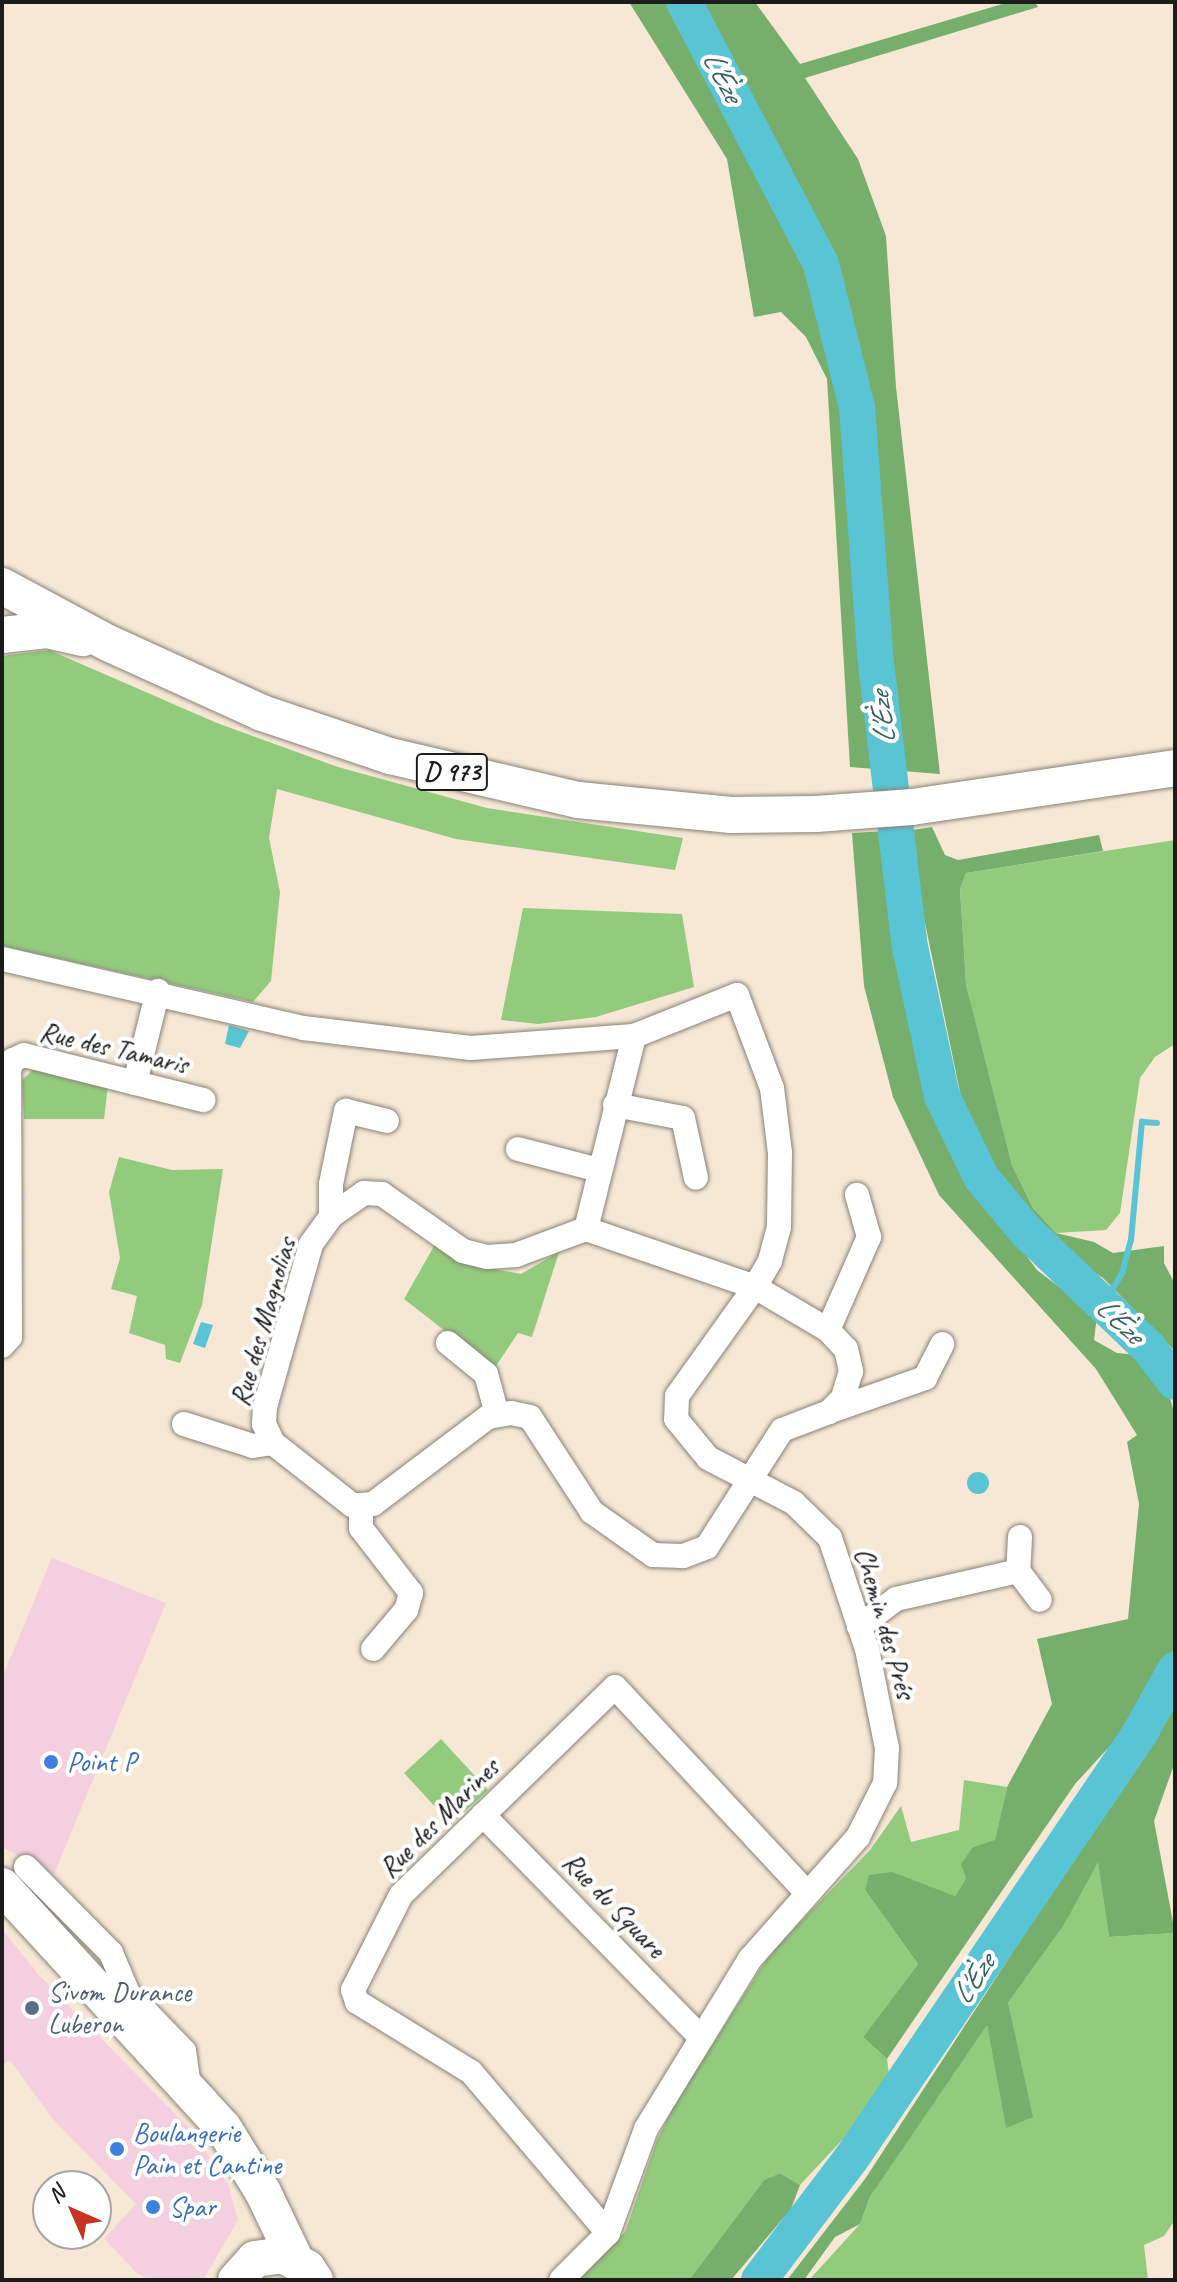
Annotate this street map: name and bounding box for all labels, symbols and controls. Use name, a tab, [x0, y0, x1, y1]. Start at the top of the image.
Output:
water label: L'Èze	[695, 45, 751, 107]
water label: L'Èze	[861, 690, 903, 746]
road number: D 973	[414, 750, 490, 794]
street label: Rue des Tamaris	[37, 1015, 191, 1081]
street label: Rue des Magnolias	[223, 1234, 303, 1410]
water label: L'Èze	[1089, 1289, 1151, 1351]
street label: Chemin des Prés	[847, 1544, 923, 1702]
place label: Point P	[67, 1745, 136, 1779]
street label: Rue des Marines	[372, 1751, 506, 1885]
marker: Point P	[42, 1753, 60, 1771]
street label: Rue du Square	[556, 1846, 672, 1964]
water label: L'Èze	[944, 1947, 1002, 2011]
place label: Sivom Durance Luberon	[48, 1975, 191, 2041]
marker: Sivom Durance Luberon	[23, 1999, 41, 2017]
place label: Boulangerie Pain et Cantine	[133, 2116, 281, 2182]
marker: Boulangerie Pain et Cantine	[108, 2140, 126, 2158]
north arrow	[32, 2170, 112, 2250]
text: N	[42, 2180, 71, 2209]
place label: Spar	[169, 2190, 216, 2224]
marker: Spar	[144, 2198, 162, 2216]

